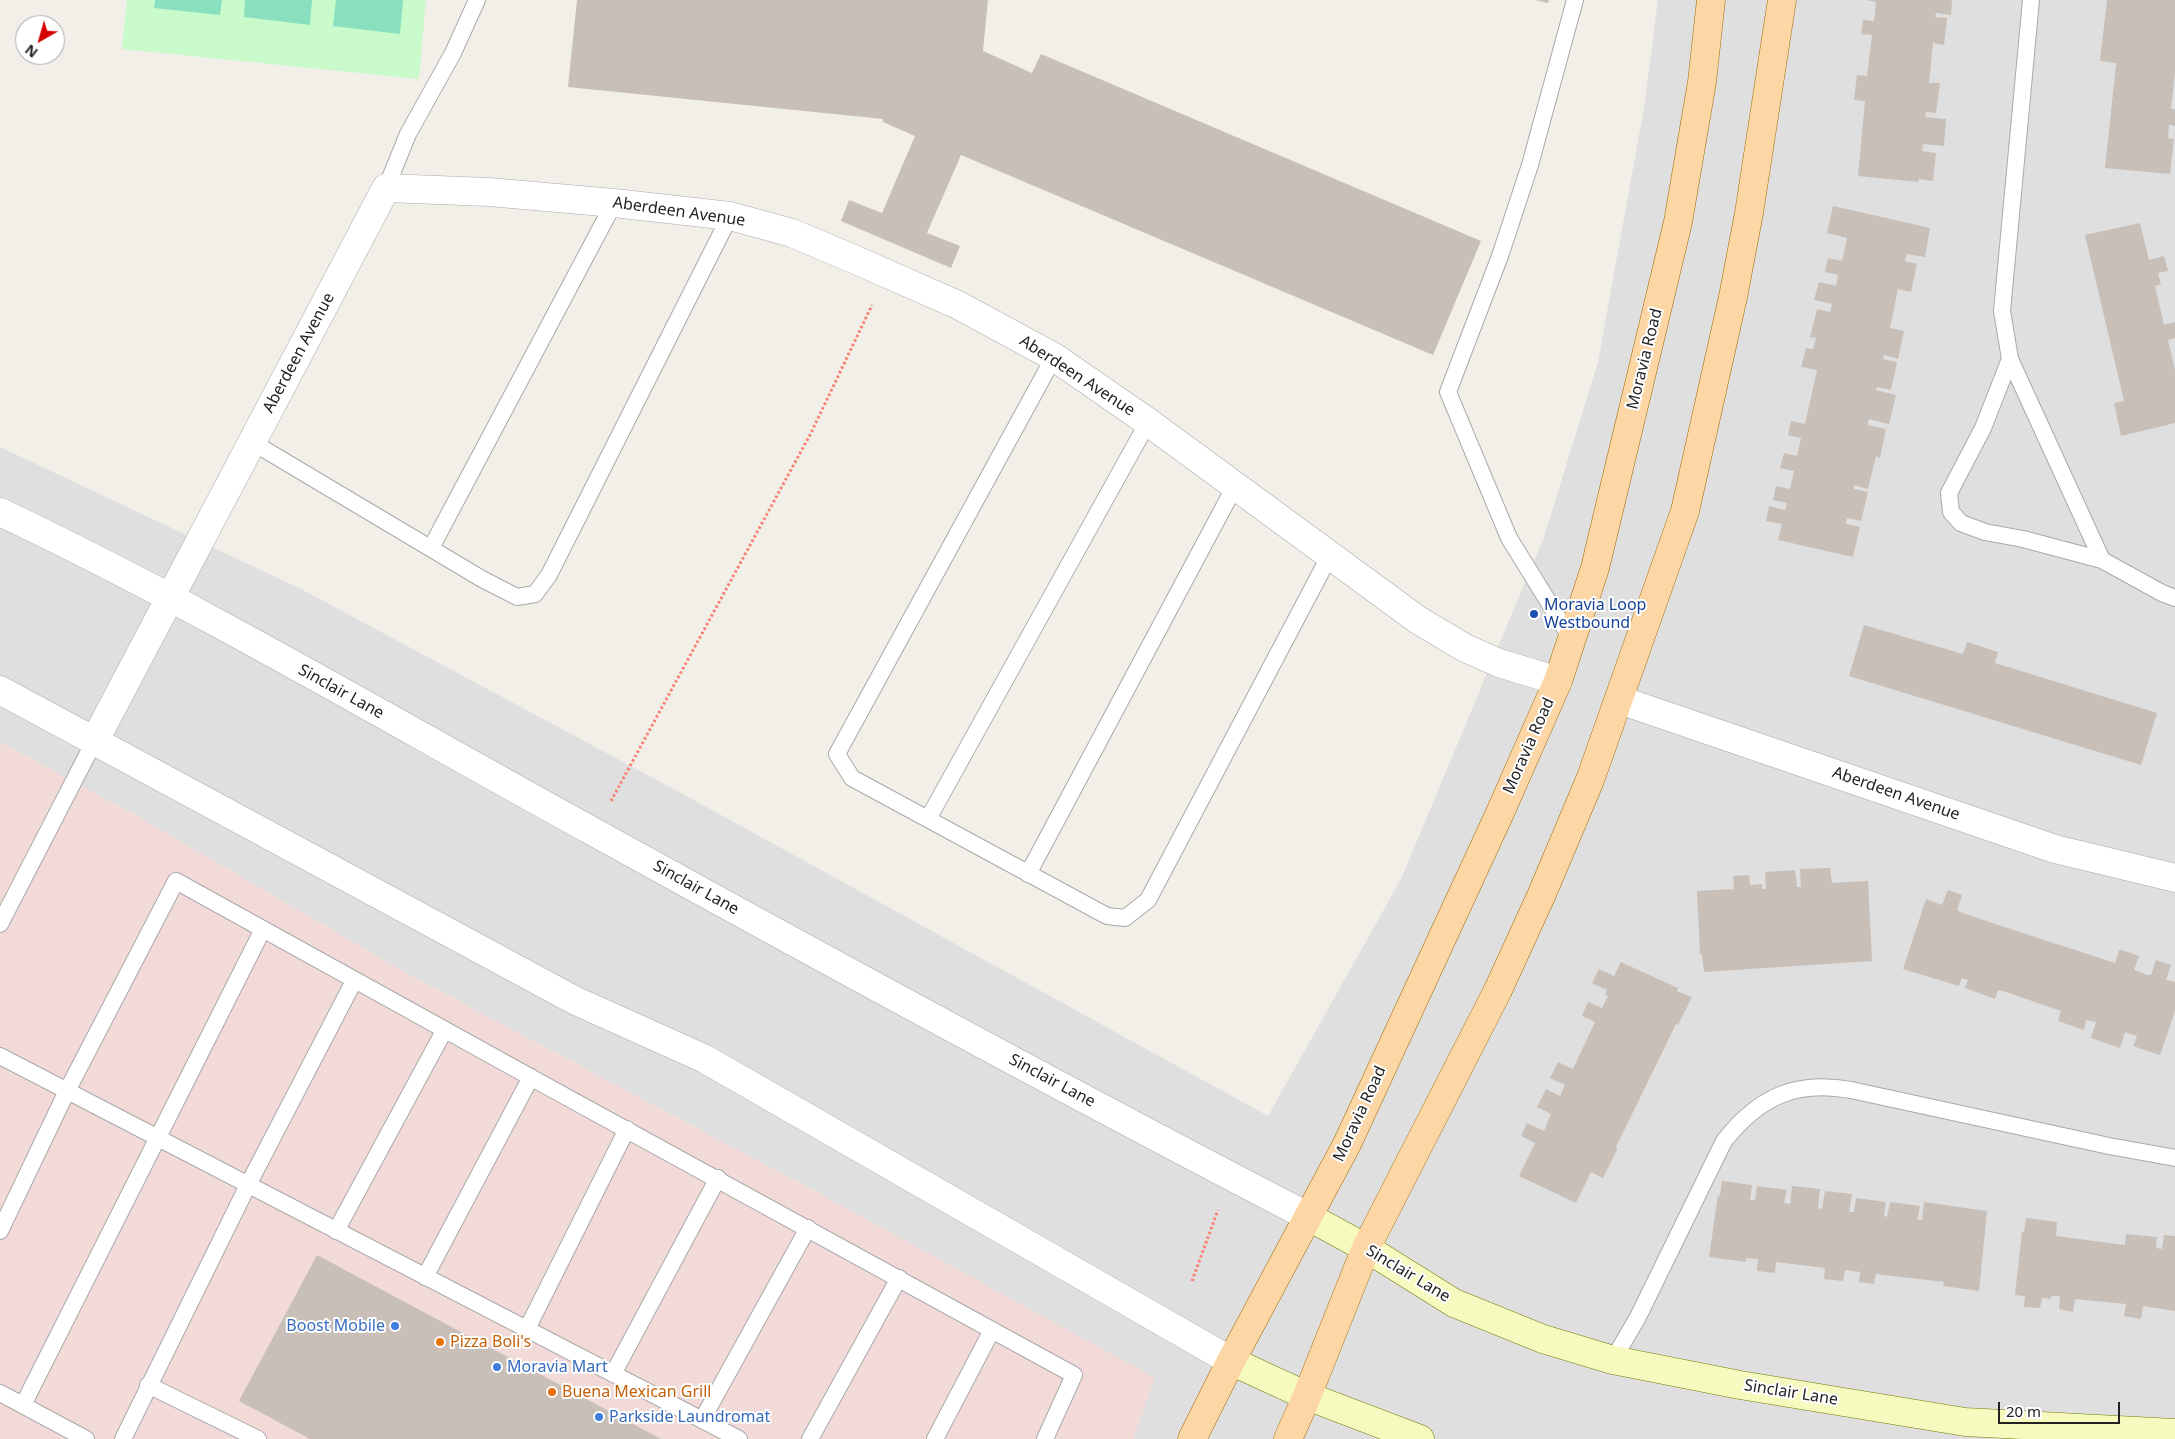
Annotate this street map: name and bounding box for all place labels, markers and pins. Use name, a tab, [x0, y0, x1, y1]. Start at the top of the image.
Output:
place label: Moravia Loop Westbound	[1544, 595, 1646, 633]
marker: Moravia Loop Westbound	[1528, 608, 1540, 620]
place label: Boost Mobile	[286, 1316, 385, 1336]
marker: Boost Mobile	[389, 1320, 401, 1332]
place label: Pizza Boli's	[450, 1332, 531, 1352]
marker: Pizza Boli's	[434, 1336, 446, 1348]
place label: Moravia Mart	[507, 1357, 608, 1377]
marker: Moravia Mart	[491, 1361, 503, 1373]
place label: Buena Mexican Grill	[562, 1382, 711, 1402]
marker: Buena Mexican Grill	[546, 1386, 558, 1398]
place label: Parkside Laundromat	[609, 1407, 770, 1427]
marker: Parkside Laundromat	[593, 1411, 605, 1423]

